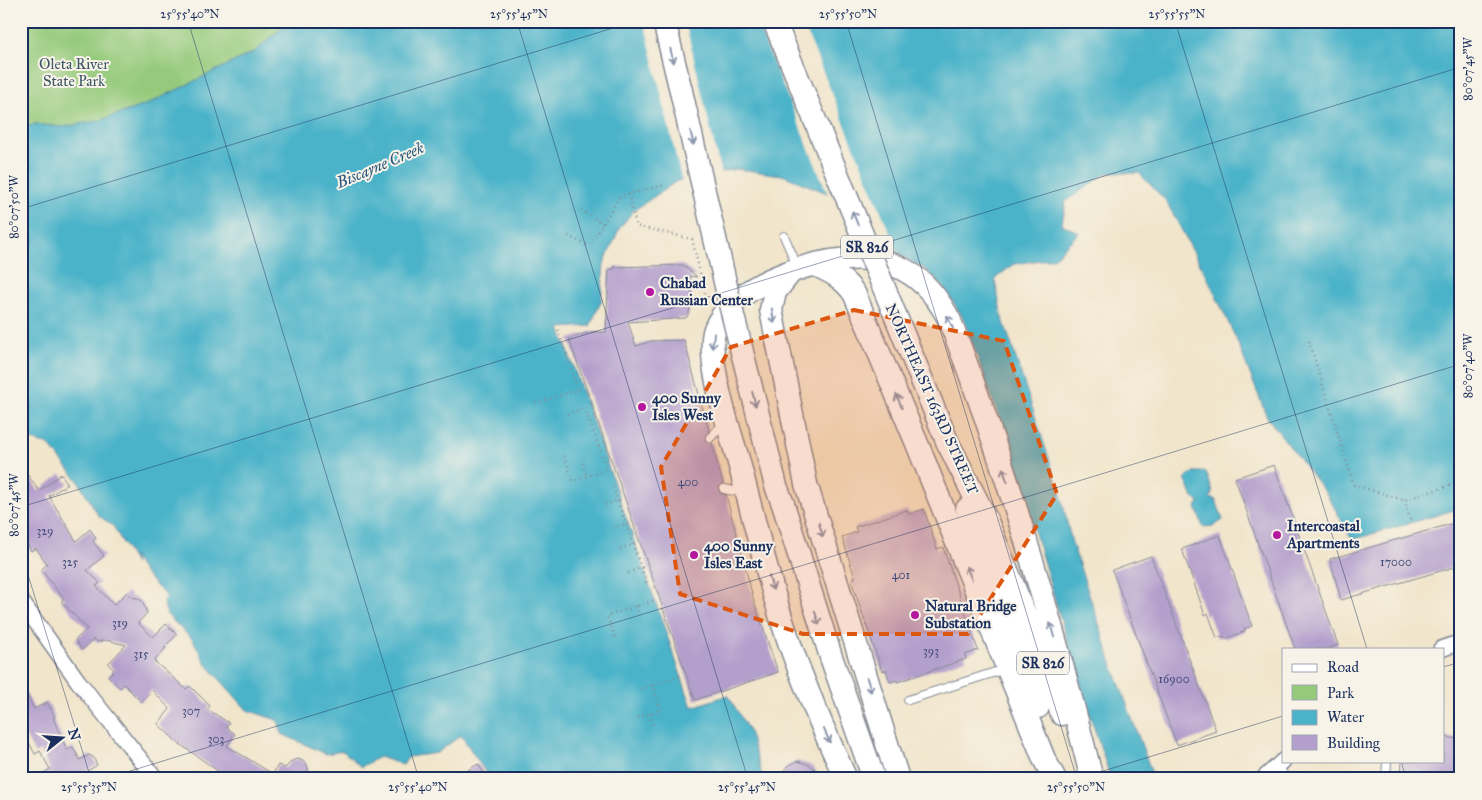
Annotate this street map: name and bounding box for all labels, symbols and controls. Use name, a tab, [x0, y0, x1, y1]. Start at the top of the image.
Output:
text: 25°55'40"N	[160, 7, 220, 21]
text: 25°55'45"N	[490, 7, 548, 21]
text: 25°55'50"N	[819, 7, 877, 21]
text: 25°55'55"N	[1149, 7, 1205, 21]
text: 80°07'45"W	[1461, 37, 1475, 101]
one-way arrow	[668, 48, 677, 64]
park label: Oleta River State Park	[39, 55, 109, 90]
one-way arrow	[688, 130, 697, 146]
water label: Biscayne Creek	[332, 138, 427, 192]
text: 80°07'50"W	[7, 175, 21, 239]
one-way arrow	[850, 211, 860, 226]
road number: SR 826	[841, 236, 893, 258]
place label: Chabad Russian Center	[660, 274, 753, 309]
marker: Chabad Russian Center	[644, 286, 656, 298]
street label: NORTHEAST 163RD STREET	[882, 301, 982, 497]
one-way arrow	[768, 307, 778, 323]
one-way arrow	[945, 315, 955, 330]
one-way arrow	[708, 333, 718, 349]
text: 80°07'40"W	[1461, 333, 1475, 398]
place label: 400 Sunny Isles West	[652, 389, 722, 424]
one-way arrow	[750, 390, 759, 406]
one-way arrow	[894, 394, 904, 409]
marker: 400 Sunny Isles West	[636, 401, 648, 413]
one-way arrow	[1000, 467, 1009, 483]
text: 80°07'45"W	[7, 473, 21, 537]
house number: 400	[678, 475, 698, 489]
place label: Intercoastal Apartments	[1286, 517, 1361, 553]
one-way arrow	[816, 522, 826, 538]
house number: 329	[36, 524, 54, 538]
marker: Intercoastal Apartments	[1271, 529, 1283, 541]
place label: 400 Sunny Isles East	[704, 537, 774, 572]
marker: 400 Sunny Isles East	[688, 549, 700, 561]
house number: 325	[62, 555, 79, 569]
house number: 17000	[1380, 555, 1412, 569]
one-way arrow	[964, 565, 973, 581]
house number: 401	[892, 568, 910, 582]
one-way arrow	[767, 575, 777, 591]
place label: Natural Bridge Substation	[925, 597, 1017, 632]
one-way arrow	[813, 609, 823, 625]
marker: Natural Bridge Substation	[909, 609, 921, 621]
house number: 319	[112, 616, 128, 630]
one-way arrow	[1047, 623, 1056, 639]
house number: 393	[923, 644, 939, 658]
house number: 315	[133, 647, 149, 661]
legend	[1282, 648, 1444, 762]
road number: SR 826	[1017, 651, 1069, 674]
text: Road	[1327, 658, 1359, 676]
house number: 16900	[1158, 672, 1190, 686]
one-way arrow	[864, 677, 874, 693]
text: Park	[1327, 684, 1354, 702]
house number: 307	[182, 704, 200, 718]
text: Water	[1327, 708, 1364, 726]
north arrow	[38, 712, 88, 762]
text: N	[64, 726, 84, 743]
one-way arrow	[822, 728, 832, 743]
house number: 303	[208, 732, 224, 746]
text: Building	[1327, 734, 1381, 752]
text: 25°55'35"N	[61, 780, 117, 794]
text: 25°55'40"N	[388, 780, 448, 794]
text: 25°55'45"N	[718, 780, 776, 794]
text: 25°55'50"N	[1047, 780, 1105, 794]

